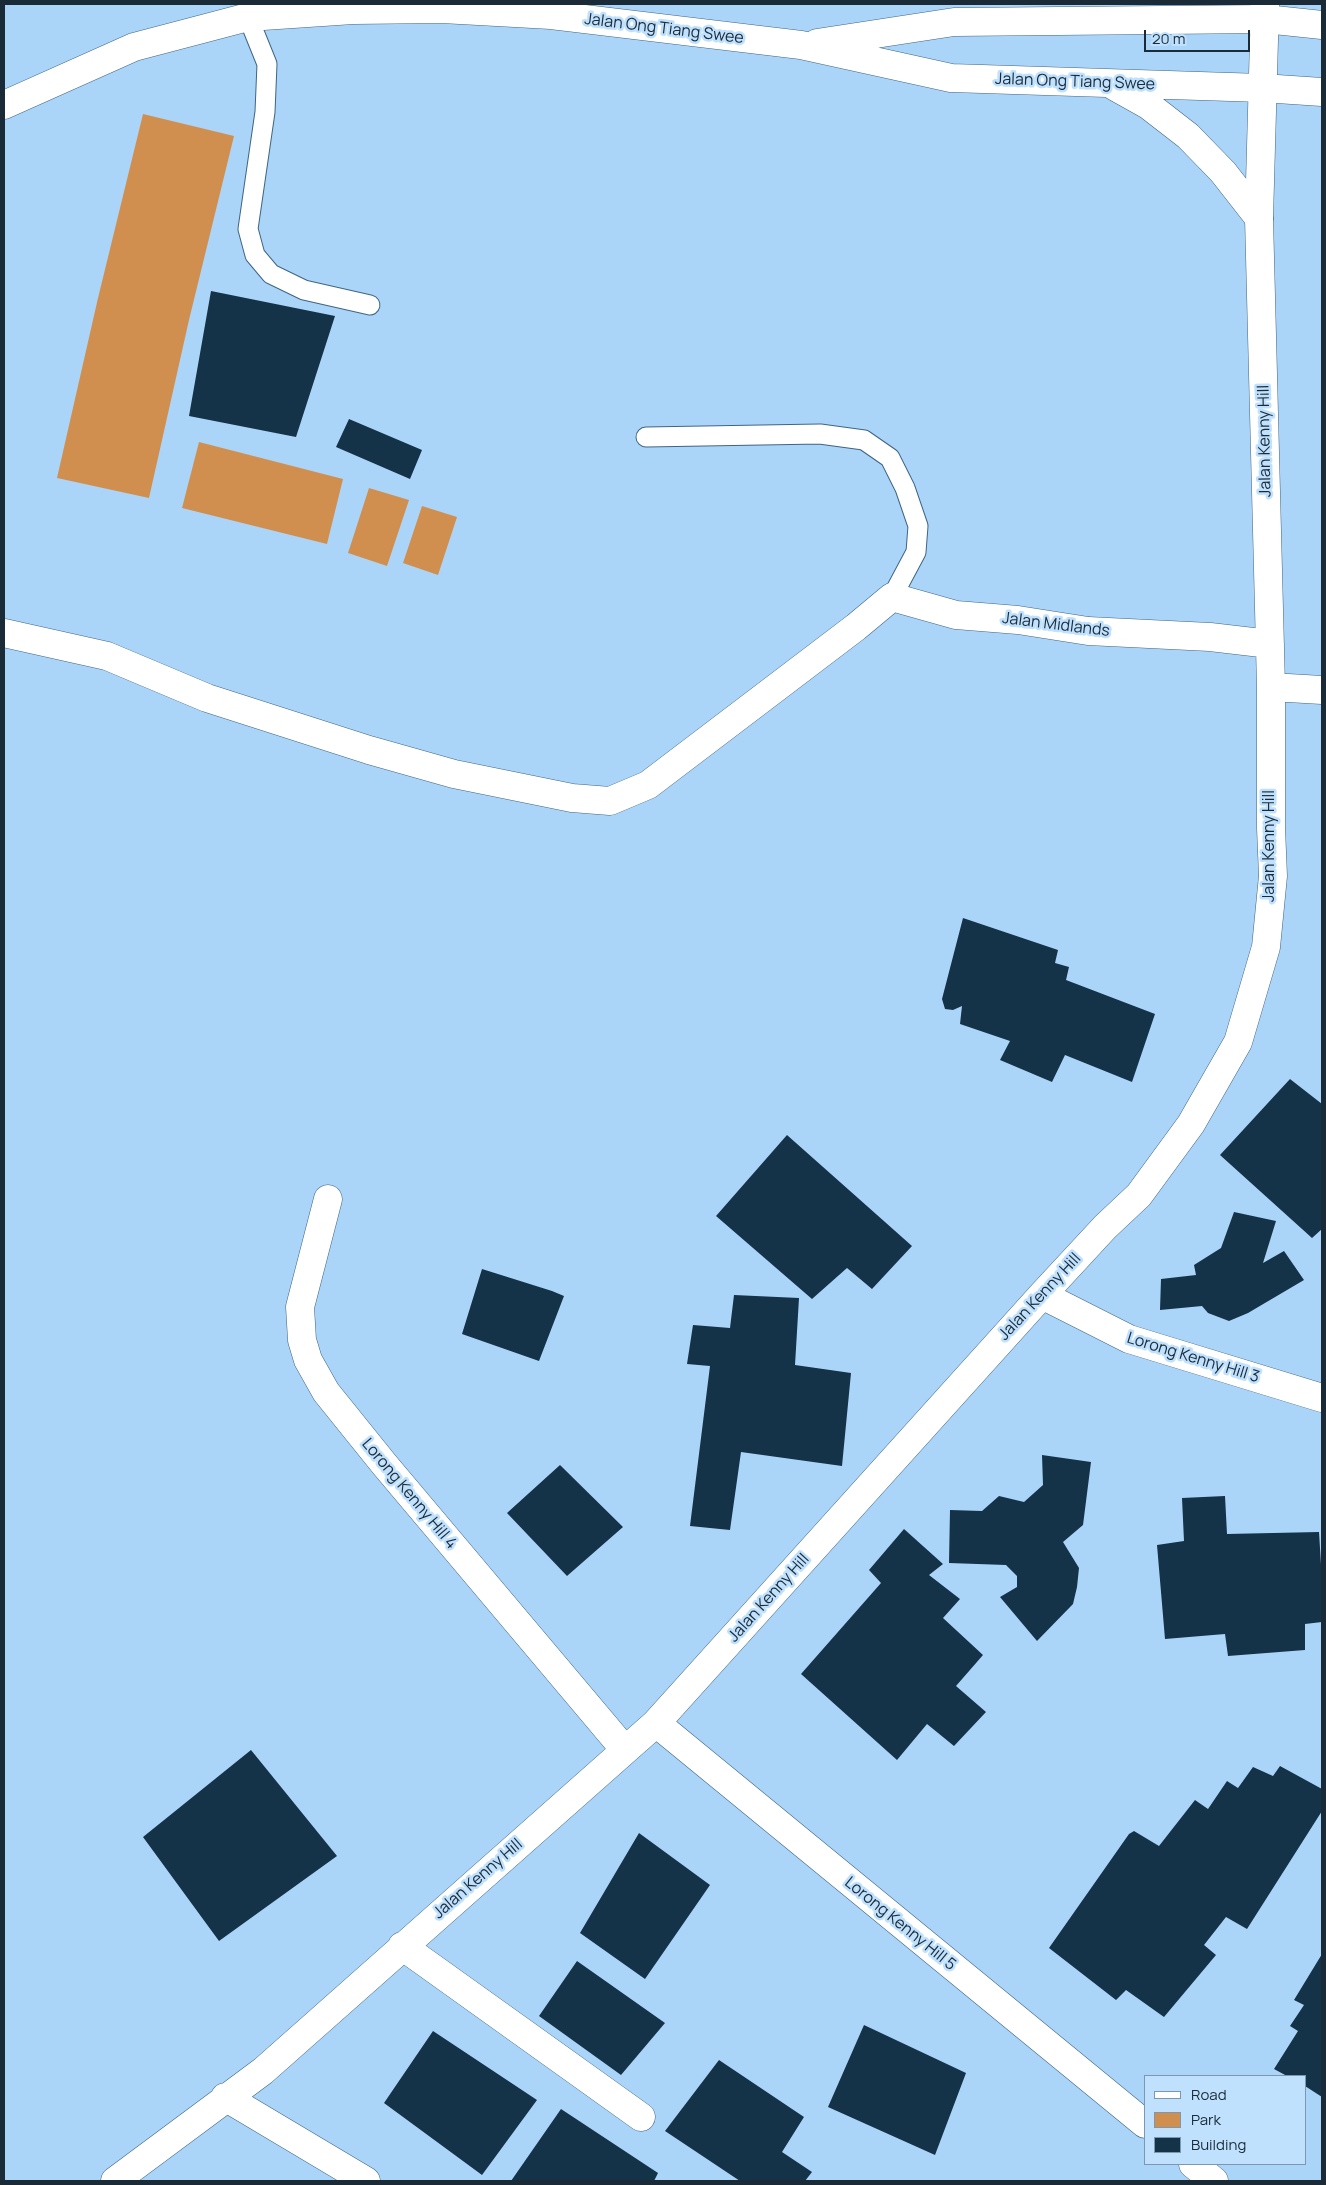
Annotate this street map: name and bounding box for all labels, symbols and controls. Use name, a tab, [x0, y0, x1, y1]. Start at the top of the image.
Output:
street label: Jalan Ong Tiang Swee	[583, 10, 745, 48]
scale bar	[1146, 20, 1252, 52]
text: 20 m	[1152, 28, 1185, 49]
street label: Jalan Ong Tiang Swee	[995, 70, 1155, 94]
street label: Jalan Kenny Hill	[1254, 385, 1276, 497]
street label: Jalan Midlands	[1001, 609, 1111, 641]
street label: Jalan Kenny Hill	[1260, 790, 1280, 902]
street label: Jalan Kenny Hill	[995, 1249, 1085, 1345]
street label: Lorong Kenny Hill 3	[1125, 1329, 1261, 1387]
street label: Lorong Kenny Hill 4	[357, 1435, 461, 1553]
street label: Jalan Kenny Hill	[724, 1550, 814, 1646]
street label: Jalan Kenny Hill	[429, 1835, 527, 1923]
street label: Lorong Kenny Hill 5	[840, 1873, 960, 1975]
legend	[1144, 2075, 1306, 2165]
text: Road	[1191, 2084, 1227, 2105]
text: Park	[1191, 2109, 1221, 2130]
text: Building	[1191, 2134, 1246, 2155]

